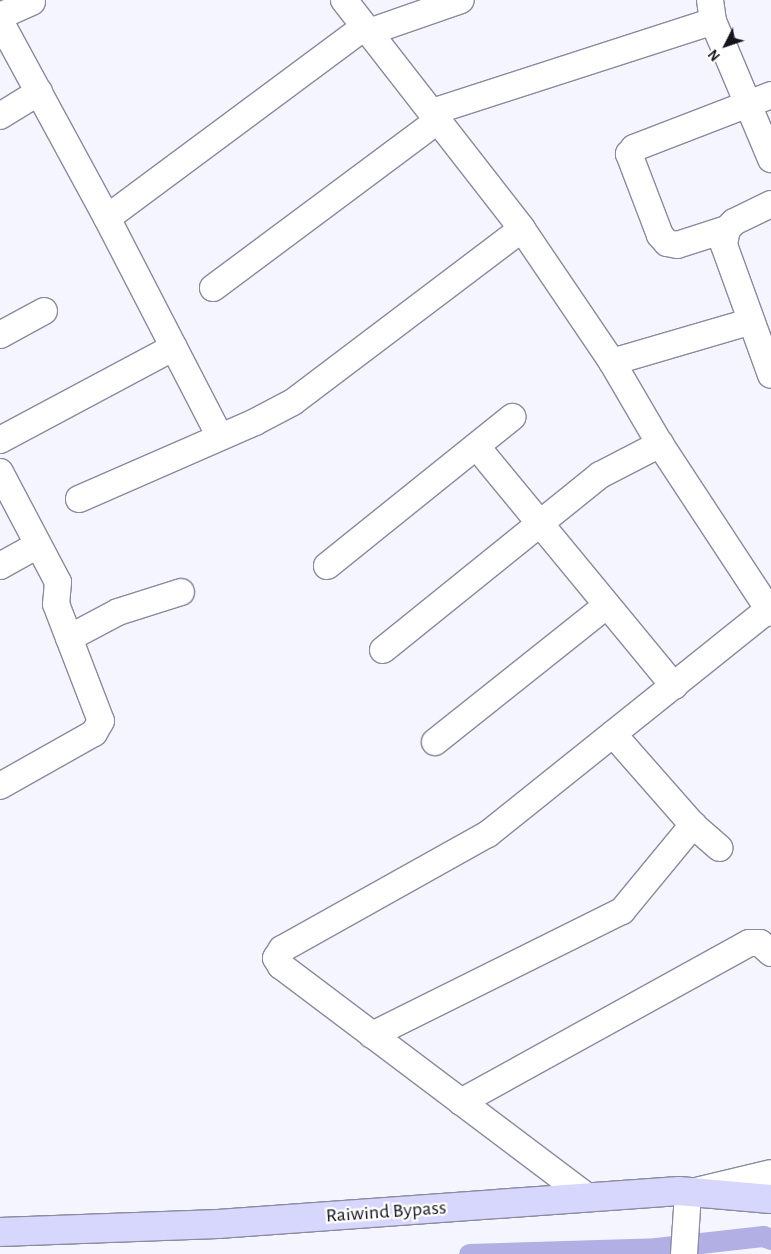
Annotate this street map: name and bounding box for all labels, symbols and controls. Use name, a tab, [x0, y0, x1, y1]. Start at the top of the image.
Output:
north arrow	[701, 20, 751, 70]
text: N	[706, 47, 723, 63]
street label: Raiwind Bypass	[325, 1196, 447, 1228]

